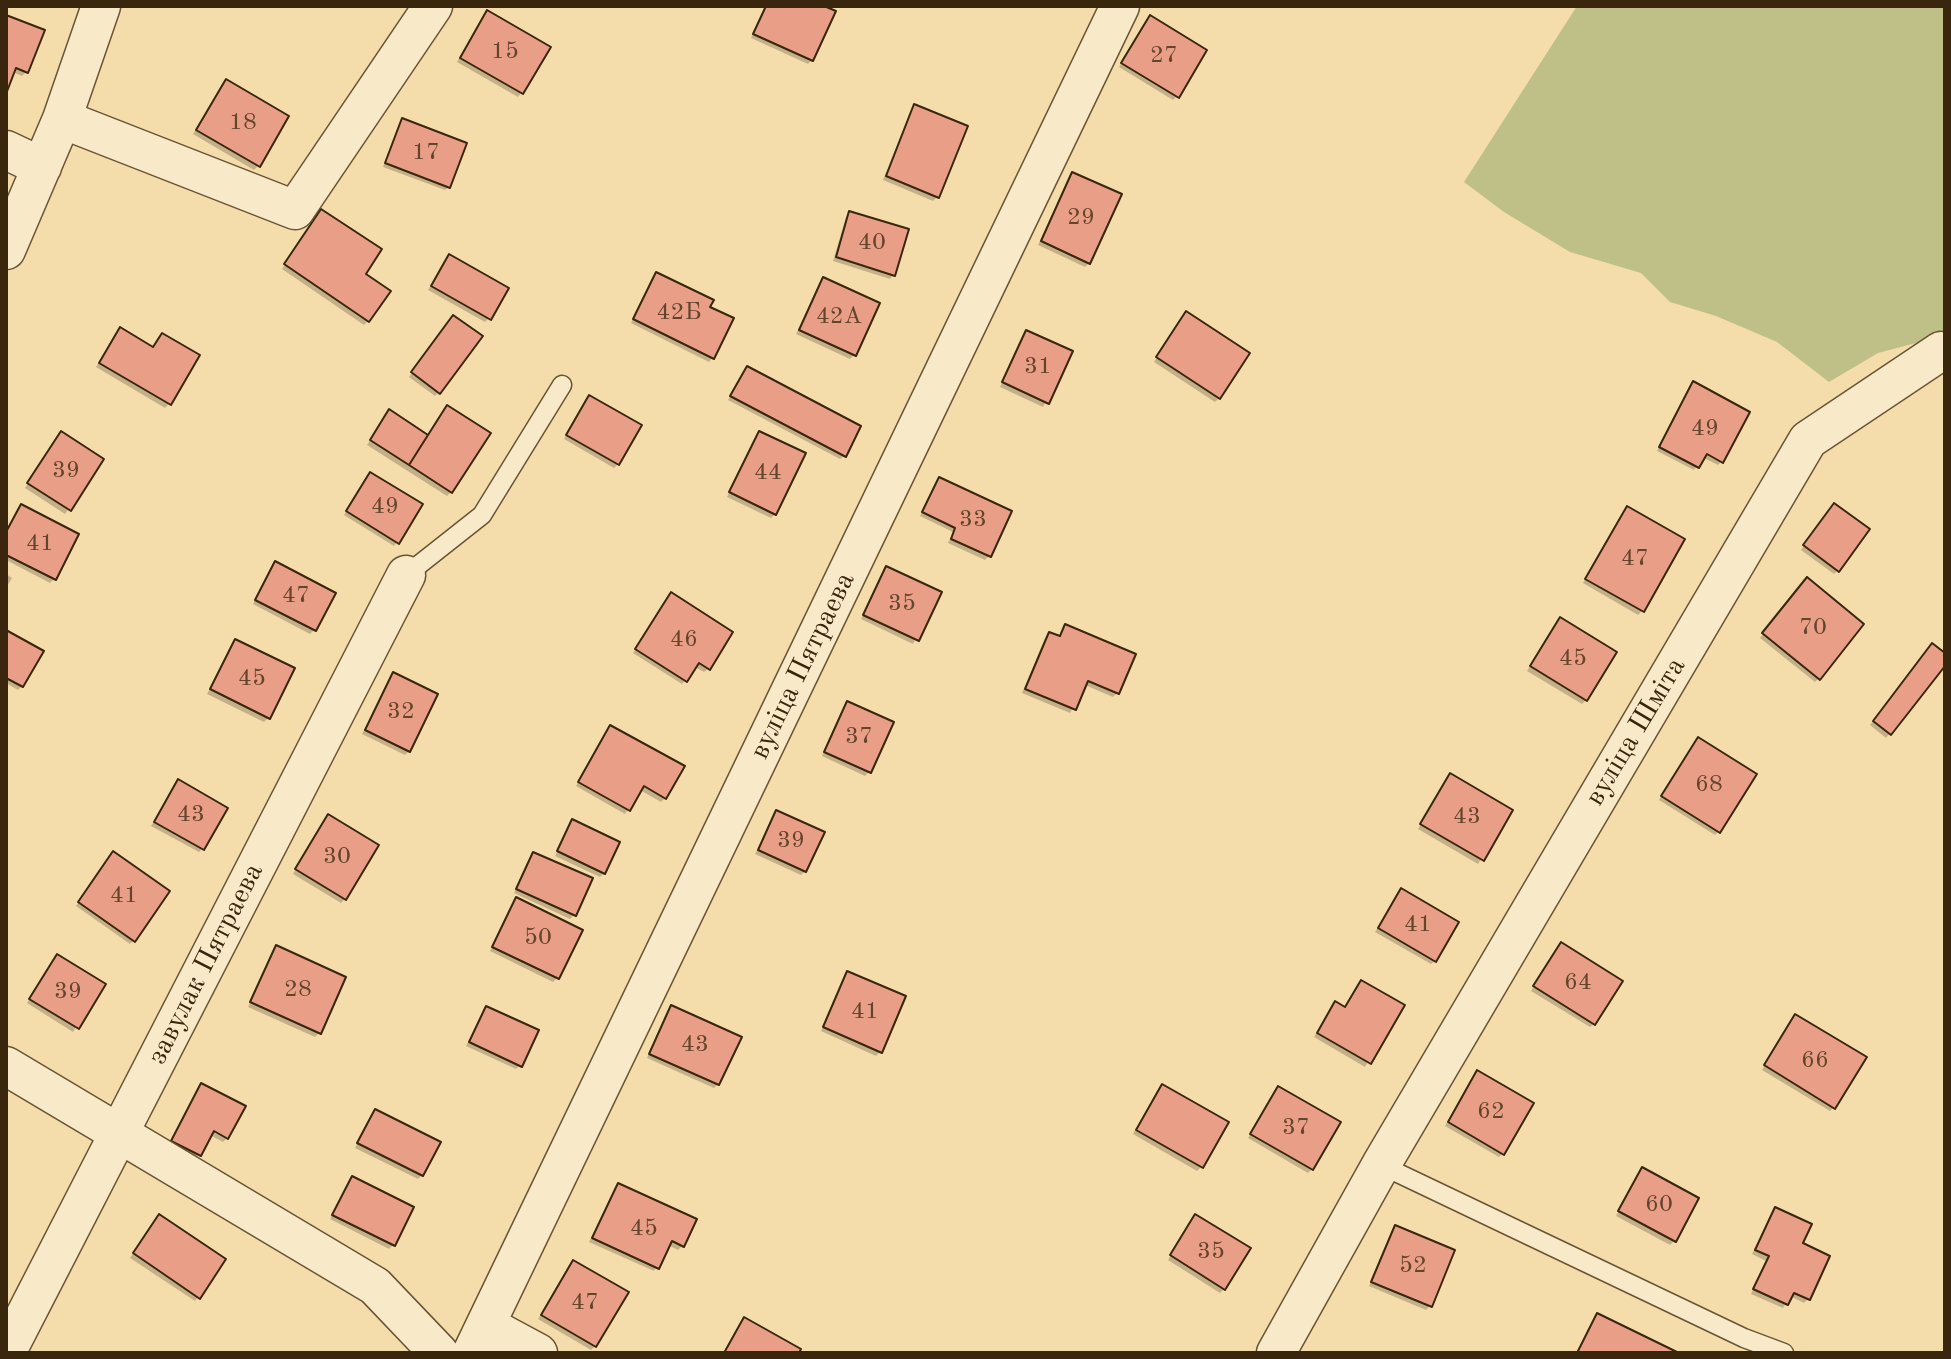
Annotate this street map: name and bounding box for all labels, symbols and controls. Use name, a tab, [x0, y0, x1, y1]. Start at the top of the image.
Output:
house number: 15	[491, 38, 519, 66]
house number: 27	[1150, 42, 1178, 70]
house number: 18	[229, 109, 257, 137]
house number: 17	[412, 139, 440, 167]
house number: 29	[1067, 204, 1095, 232]
house number: 40	[858, 229, 886, 257]
house number: 42Б	[657, 299, 701, 327]
house number: 42А	[816, 303, 862, 331]
house number: 31	[1024, 353, 1052, 381]
house number: 49	[1691, 415, 1719, 443]
house number: 39	[52, 457, 80, 485]
house number: 44	[754, 459, 782, 487]
house number: 49	[371, 493, 399, 521]
house number: 33	[959, 506, 987, 534]
house number: 41	[26, 530, 54, 558]
house number: 47	[1621, 545, 1649, 573]
street label: вуліца Пятраева	[743, 567, 863, 765]
house number: 47	[282, 582, 310, 610]
house number: 35	[888, 590, 916, 618]
house number: 70	[1799, 614, 1827, 642]
house number: 46	[670, 626, 698, 654]
house number: 45	[1559, 645, 1587, 673]
street label: вуліца Шміта	[1579, 652, 1693, 812]
house number: 45	[238, 665, 266, 693]
house number: 32	[387, 698, 415, 726]
house number: 37	[845, 723, 873, 751]
house number: 68	[1695, 771, 1723, 799]
house number: 43	[177, 801, 205, 829]
house number: 43	[1453, 803, 1481, 831]
house number: 39	[777, 827, 805, 855]
house number: 30	[323, 843, 351, 871]
street label: завулак Пятраева	[141, 858, 271, 1070]
house number: 41	[110, 882, 138, 910]
house number: 41	[1404, 911, 1432, 939]
house number: 50	[524, 924, 552, 952]
house number: 64	[1564, 969, 1592, 997]
house number: 28	[284, 976, 312, 1004]
house number: 39	[54, 978, 82, 1006]
house number: 41	[851, 998, 879, 1026]
house number: 43	[681, 1031, 709, 1059]
house number: 66	[1801, 1047, 1829, 1075]
house number: 62	[1477, 1098, 1505, 1126]
house number: 37	[1282, 1114, 1310, 1142]
house number: 60	[1645, 1191, 1673, 1219]
house number: 45	[630, 1215, 658, 1243]
house number: 35	[1197, 1238, 1225, 1266]
house number: 52	[1399, 1252, 1427, 1280]
house number: 47	[571, 1289, 599, 1317]

